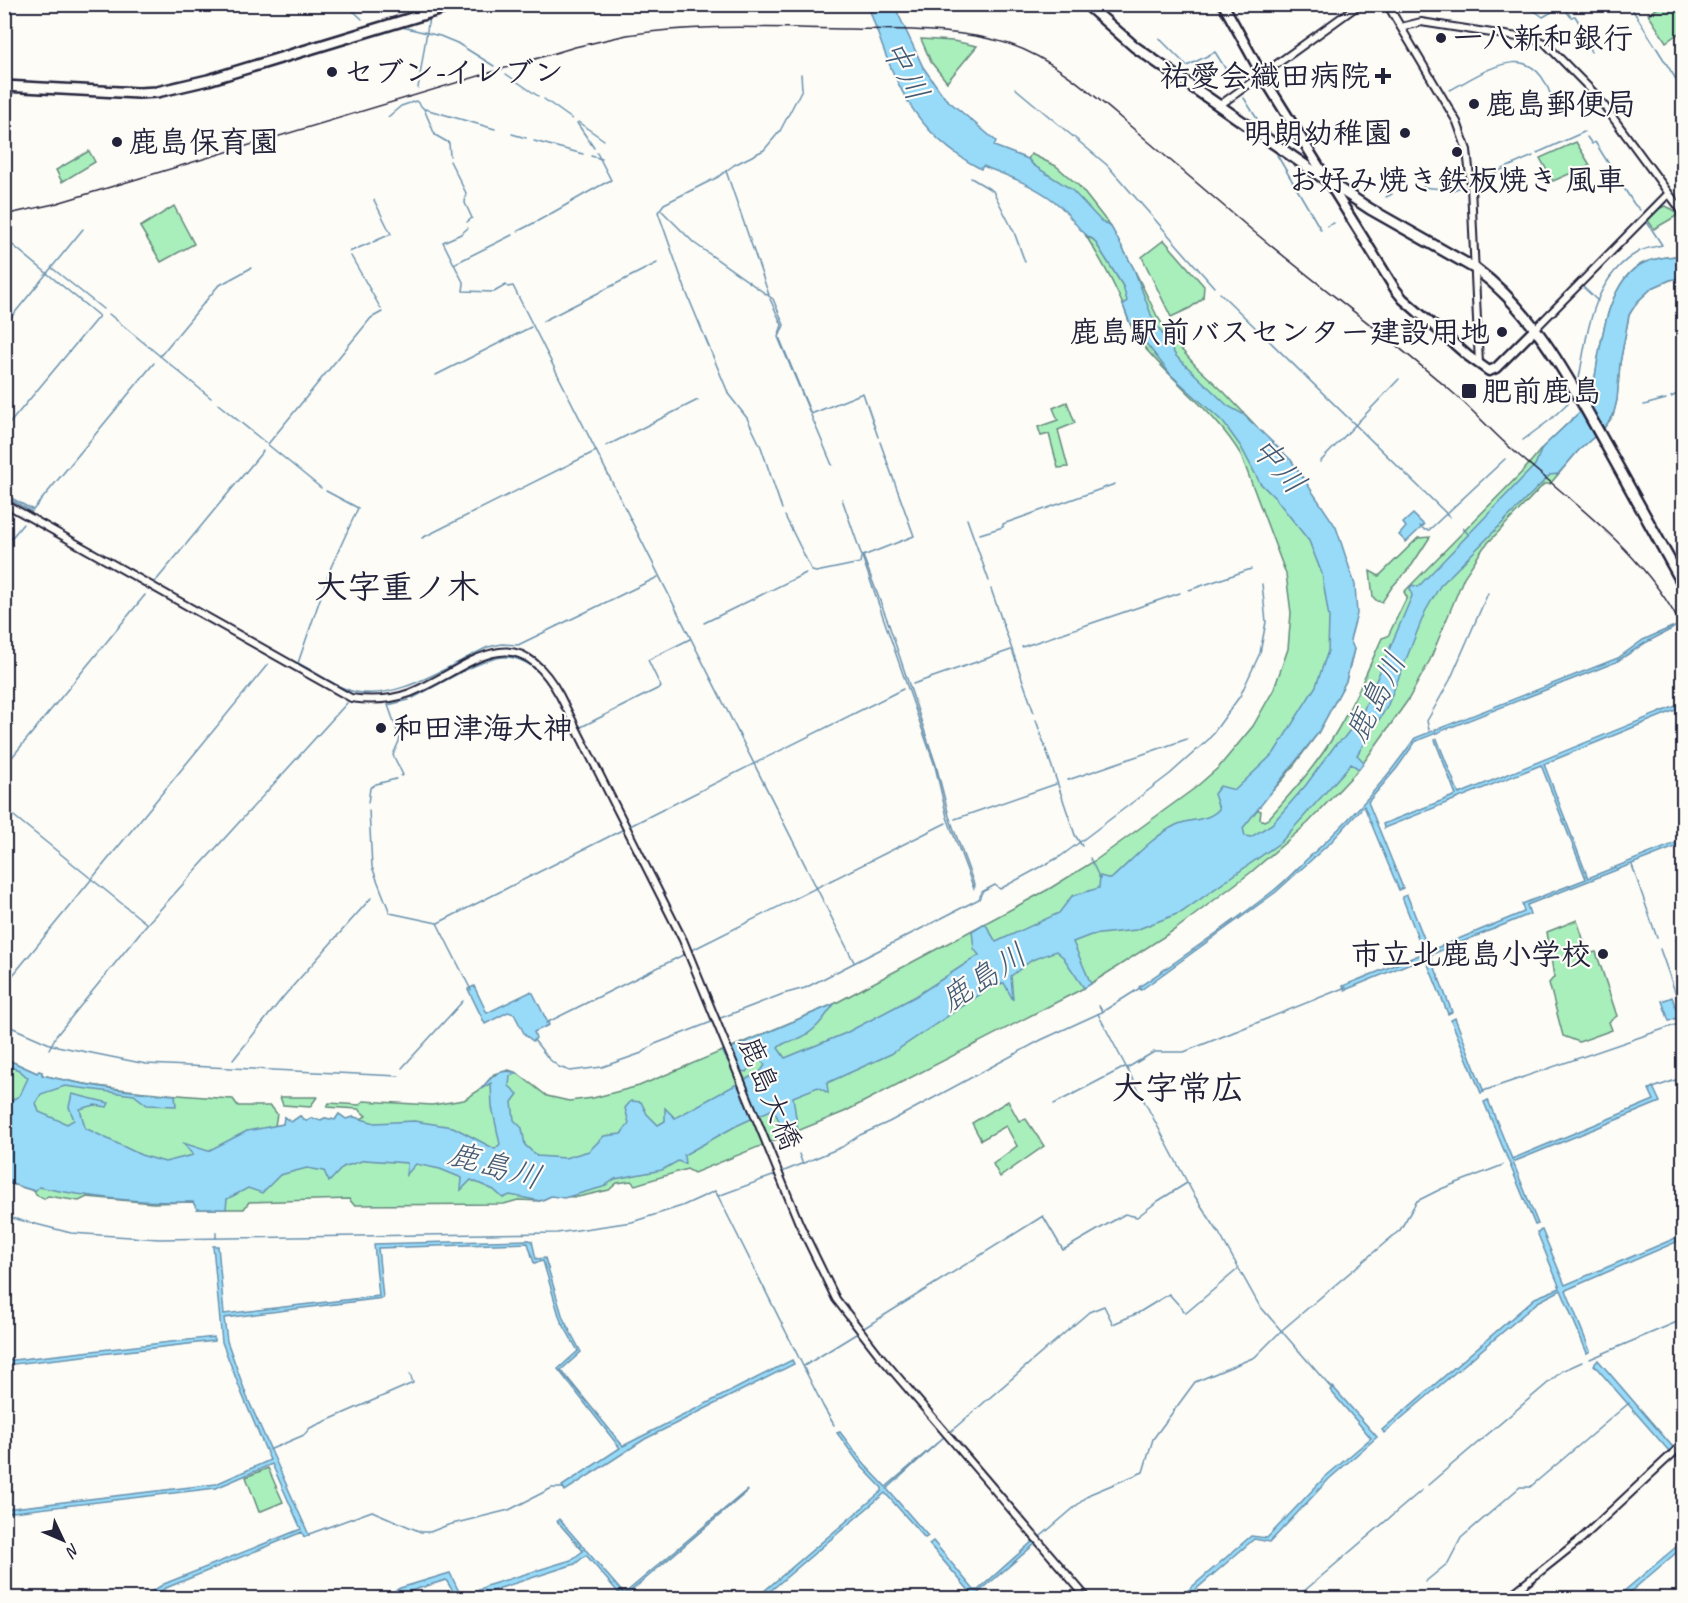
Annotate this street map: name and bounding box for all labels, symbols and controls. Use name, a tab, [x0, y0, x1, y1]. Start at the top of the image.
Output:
place label: 一八新和銀行	[1453, 19, 1633, 57]
marker: 一八新和銀行	[1434, 31, 1448, 45]
water label: 中川	[873, 32, 938, 108]
place label: セブン-イレブン	[344, 53, 564, 91]
place label: 祐愛会織田病院	[1160, 57, 1370, 95]
marker: セブン-イレブン	[325, 65, 339, 79]
marker: 祐愛会織田病院	[1374, 67, 1392, 85]
place label: 鹿島郵便局	[1486, 85, 1636, 123]
marker: 鹿島郵便局	[1467, 97, 1481, 111]
place label: 明朗幼稚園	[1243, 114, 1393, 152]
place label: 鹿島保育園	[129, 123, 279, 161]
marker: 明朗幼稚園	[1398, 126, 1412, 140]
marker: 鹿島保育園	[110, 135, 124, 149]
marker: お好み焼き鉄板焼き 風車	[1450, 145, 1464, 159]
place label: お好み焼き鉄板焼き 風車	[1288, 161, 1626, 199]
place label: 鹿島駅前バスセンター建設用地	[1070, 313, 1490, 351]
marker: 鹿島駅前バスセンター建設用地	[1495, 325, 1509, 339]
place label: 肥前鹿島	[1482, 372, 1602, 410]
marker: 肥前鹿島	[1460, 382, 1478, 400]
water label: 中川	[1242, 428, 1315, 503]
district label: 大字重ノ木	[315, 566, 480, 608]
water label: 鹿島川	[1335, 645, 1416, 749]
place label: 和田津海大神	[393, 709, 573, 747]
marker: 和田津海大神	[374, 721, 388, 735]
water label: 鹿島川	[932, 934, 1035, 1021]
place label: 市立北鹿島小学校	[1351, 935, 1591, 973]
marker: 市立北鹿島小学校	[1596, 947, 1610, 961]
street label: 鹿島大橋	[730, 1030, 810, 1156]
district label: 大字常広	[1112, 1067, 1244, 1109]
water label: 鹿島川	[443, 1133, 547, 1198]
north arrow	[33, 1510, 93, 1570]
text: N	[60, 1539, 84, 1562]

